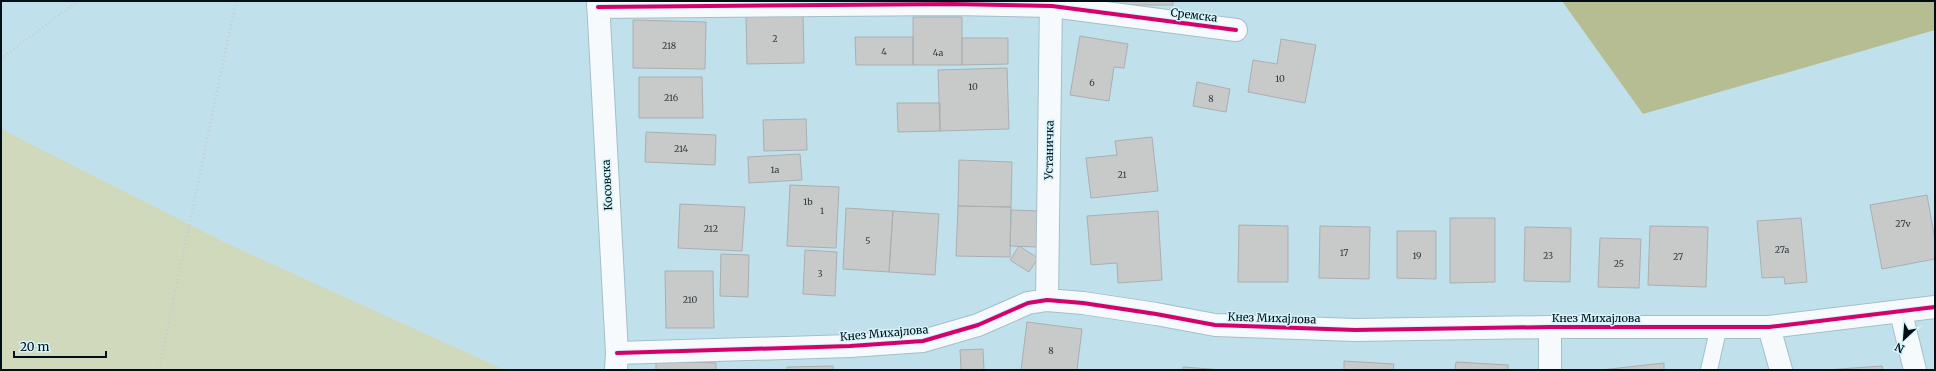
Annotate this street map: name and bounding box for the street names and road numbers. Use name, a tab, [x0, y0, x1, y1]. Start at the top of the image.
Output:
street label: Сремска	[1170, 5, 1218, 25]
street label: Устаничка	[1041, 120, 1057, 181]
street label: Косовска	[599, 159, 615, 211]
street label: Кнез Михајлова	[1227, 309, 1317, 327]
street label: Кнез Михајлова	[1552, 311, 1640, 325]
street label: Кнез Михајлова	[839, 322, 929, 344]

